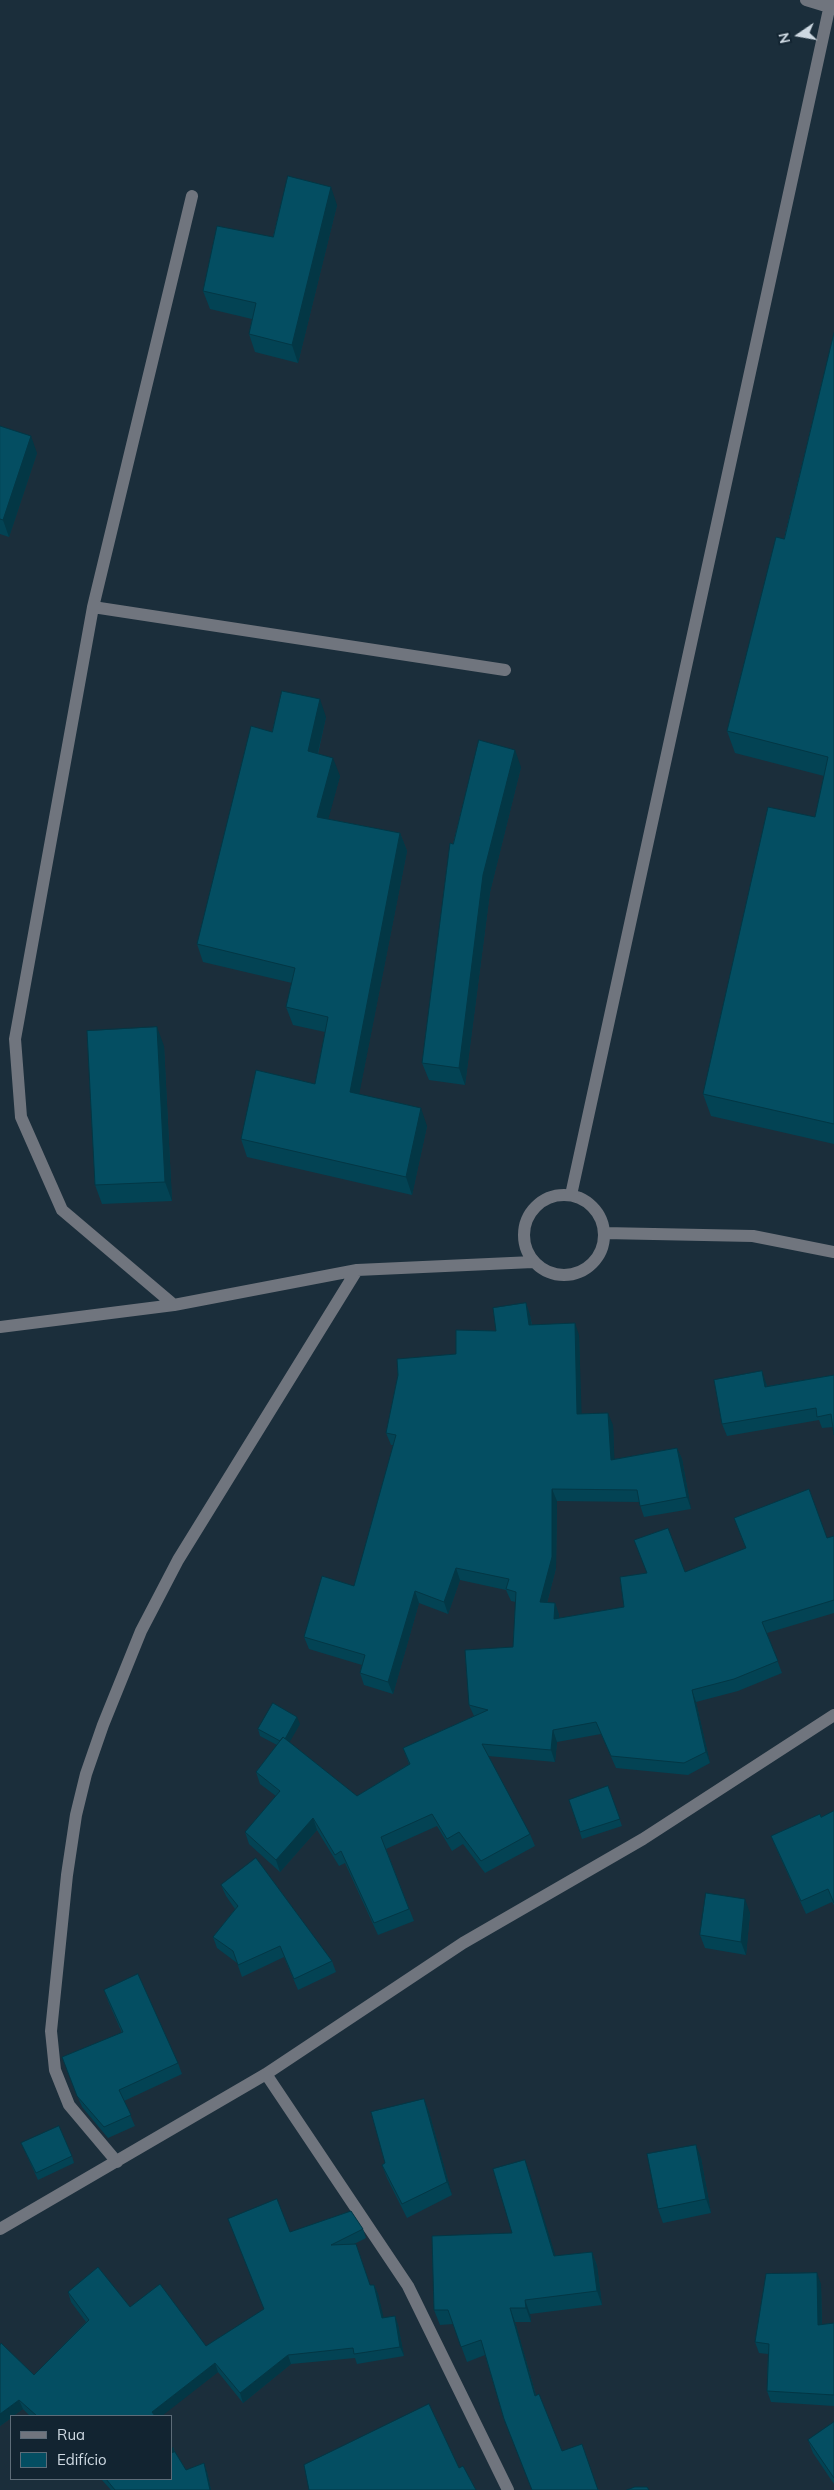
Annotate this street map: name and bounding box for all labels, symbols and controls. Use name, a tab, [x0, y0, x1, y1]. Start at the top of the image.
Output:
north arrow	[774, 10, 824, 60]
text: N	[774, 31, 794, 45]
legend	[10, 2415, 172, 2480]
text: Rua	[57, 2425, 85, 2444]
text: Edifício	[57, 2450, 107, 2469]

